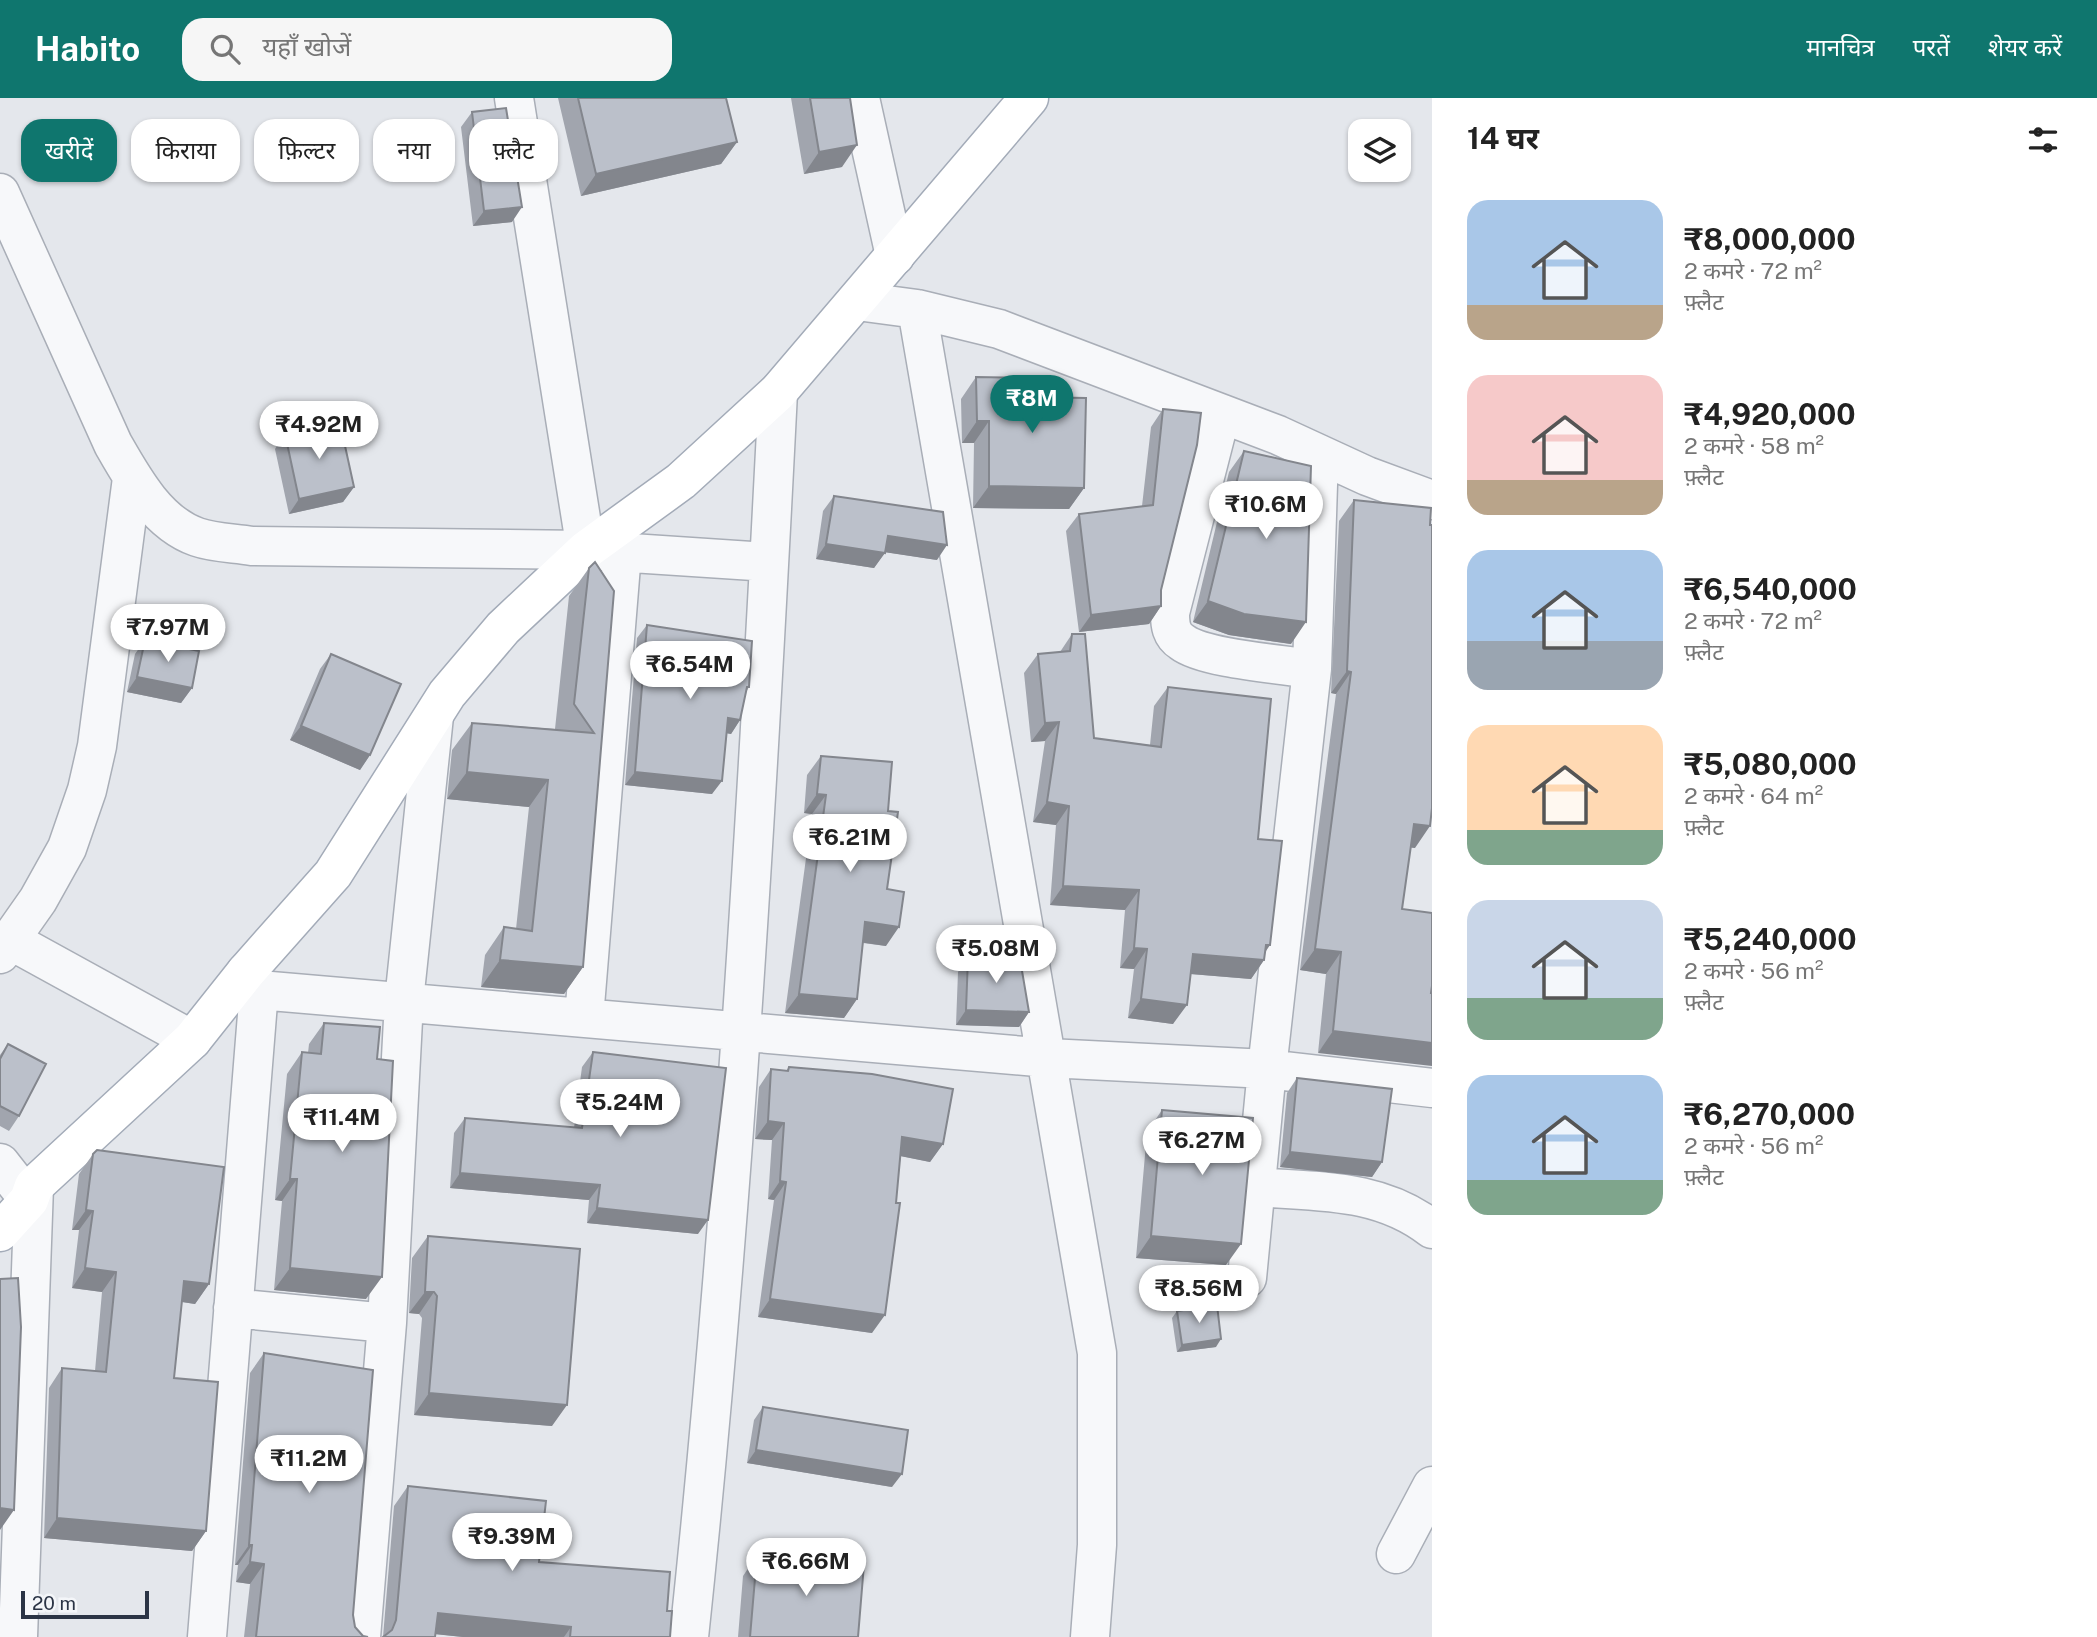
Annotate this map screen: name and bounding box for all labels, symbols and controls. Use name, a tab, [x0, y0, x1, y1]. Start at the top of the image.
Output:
search box	[182, 18, 672, 81]
text: Habito	[35, 30, 140, 68]
icon: search	[206, 30, 244, 68]
text: यहाँ खोजें	[262, 31, 351, 62]
text: मानचित्र	[1806, 33, 1875, 61]
text: परतें	[1913, 33, 1950, 61]
text: शेयर करें	[1988, 33, 2062, 61]
chip: खरीदें	[21, 119, 117, 182]
chip: किराया	[131, 119, 240, 182]
chip: फ़िल्टर	[254, 119, 359, 182]
chip: नया	[373, 119, 455, 182]
chip: फ़्लैट	[469, 119, 558, 182]
map controls	[1348, 119, 1411, 182]
button: layers	[1348, 119, 1411, 182]
text: 14 घर	[1467, 120, 1539, 156]
icon: filters	[2024, 121, 2062, 159]
text: ₹8,000,000	[1684, 221, 1856, 257]
icon: home	[1523, 228, 1607, 312]
text: 2 कमरे · 72 m²	[1684, 257, 1822, 284]
text: फ़्लैट	[1684, 288, 1724, 315]
pin: ₹8M	[998, 376, 1066, 435]
text: ₹8M	[1006, 384, 1058, 411]
text: ₹4,920,000	[1684, 396, 1856, 432]
pin: ₹4.92M	[262, 402, 376, 461]
icon: home	[1523, 403, 1607, 487]
text: ₹4.92M	[276, 410, 362, 437]
text: 2 कमरे · 58 m²	[1684, 432, 1824, 459]
text: फ़्लैट	[1684, 463, 1724, 490]
pin: ₹10.6M	[1209, 482, 1323, 541]
text: ₹10.6M	[1225, 490, 1307, 517]
text: ₹6,540,000	[1684, 571, 1857, 607]
icon: home	[1523, 578, 1607, 662]
pin: ₹7.97M	[111, 604, 225, 664]
text: 2 कमरे · 72 m²	[1684, 607, 1822, 634]
text: ₹7.97M	[126, 613, 210, 640]
text: फ़्लैट	[1684, 638, 1724, 665]
pin: ₹6.54M	[633, 642, 747, 701]
text: ₹6.54M	[646, 650, 734, 677]
text: ₹5,080,000	[1684, 746, 1857, 782]
icon: home	[1523, 753, 1607, 837]
text: 2 कमरे · 64 m²	[1684, 782, 1823, 809]
text: फ़्लैट	[1684, 813, 1724, 840]
pin: ₹6.21M	[793, 814, 907, 874]
text: ₹6.21M	[809, 823, 891, 850]
text: ₹5,240,000	[1684, 921, 1857, 957]
pin: ₹5.08M	[939, 926, 1053, 985]
icon: home	[1523, 928, 1607, 1012]
text: ₹5.08M	[952, 934, 1040, 961]
text: 2 कमरे · 56 m²	[1684, 957, 1823, 984]
text: फ़्लैट	[1684, 988, 1724, 1015]
pin: ₹5.24M	[563, 1080, 677, 1139]
text: ₹5.24M	[576, 1088, 664, 1115]
pin: ₹11.4M	[285, 1094, 399, 1154]
text: ₹6,270,000	[1684, 1096, 1855, 1132]
text: ₹11.4M	[304, 1103, 380, 1130]
icon: home	[1523, 1103, 1607, 1187]
pin: ₹6.27M	[1145, 1118, 1259, 1177]
text: ₹6.27M	[1159, 1126, 1245, 1153]
text: 2 कमरे · 56 m²	[1684, 1132, 1823, 1159]
text: फ़्लैट	[1684, 1163, 1724, 1190]
pin: ₹8.56M	[1142, 1266, 1256, 1325]
text: ₹8.56M	[1155, 1274, 1243, 1301]
pin: ₹11.2M	[252, 1436, 366, 1495]
text: ₹11.2M	[271, 1444, 347, 1471]
pin: ₹9.39M	[455, 1514, 569, 1573]
text: ₹9.39M	[468, 1522, 556, 1549]
pin: ₹6.66M	[749, 1538, 863, 1598]
text: ₹6.66M	[762, 1547, 850, 1574]
scale bar	[21, 1588, 149, 1620]
text: 20 m	[32, 1592, 76, 1614]

